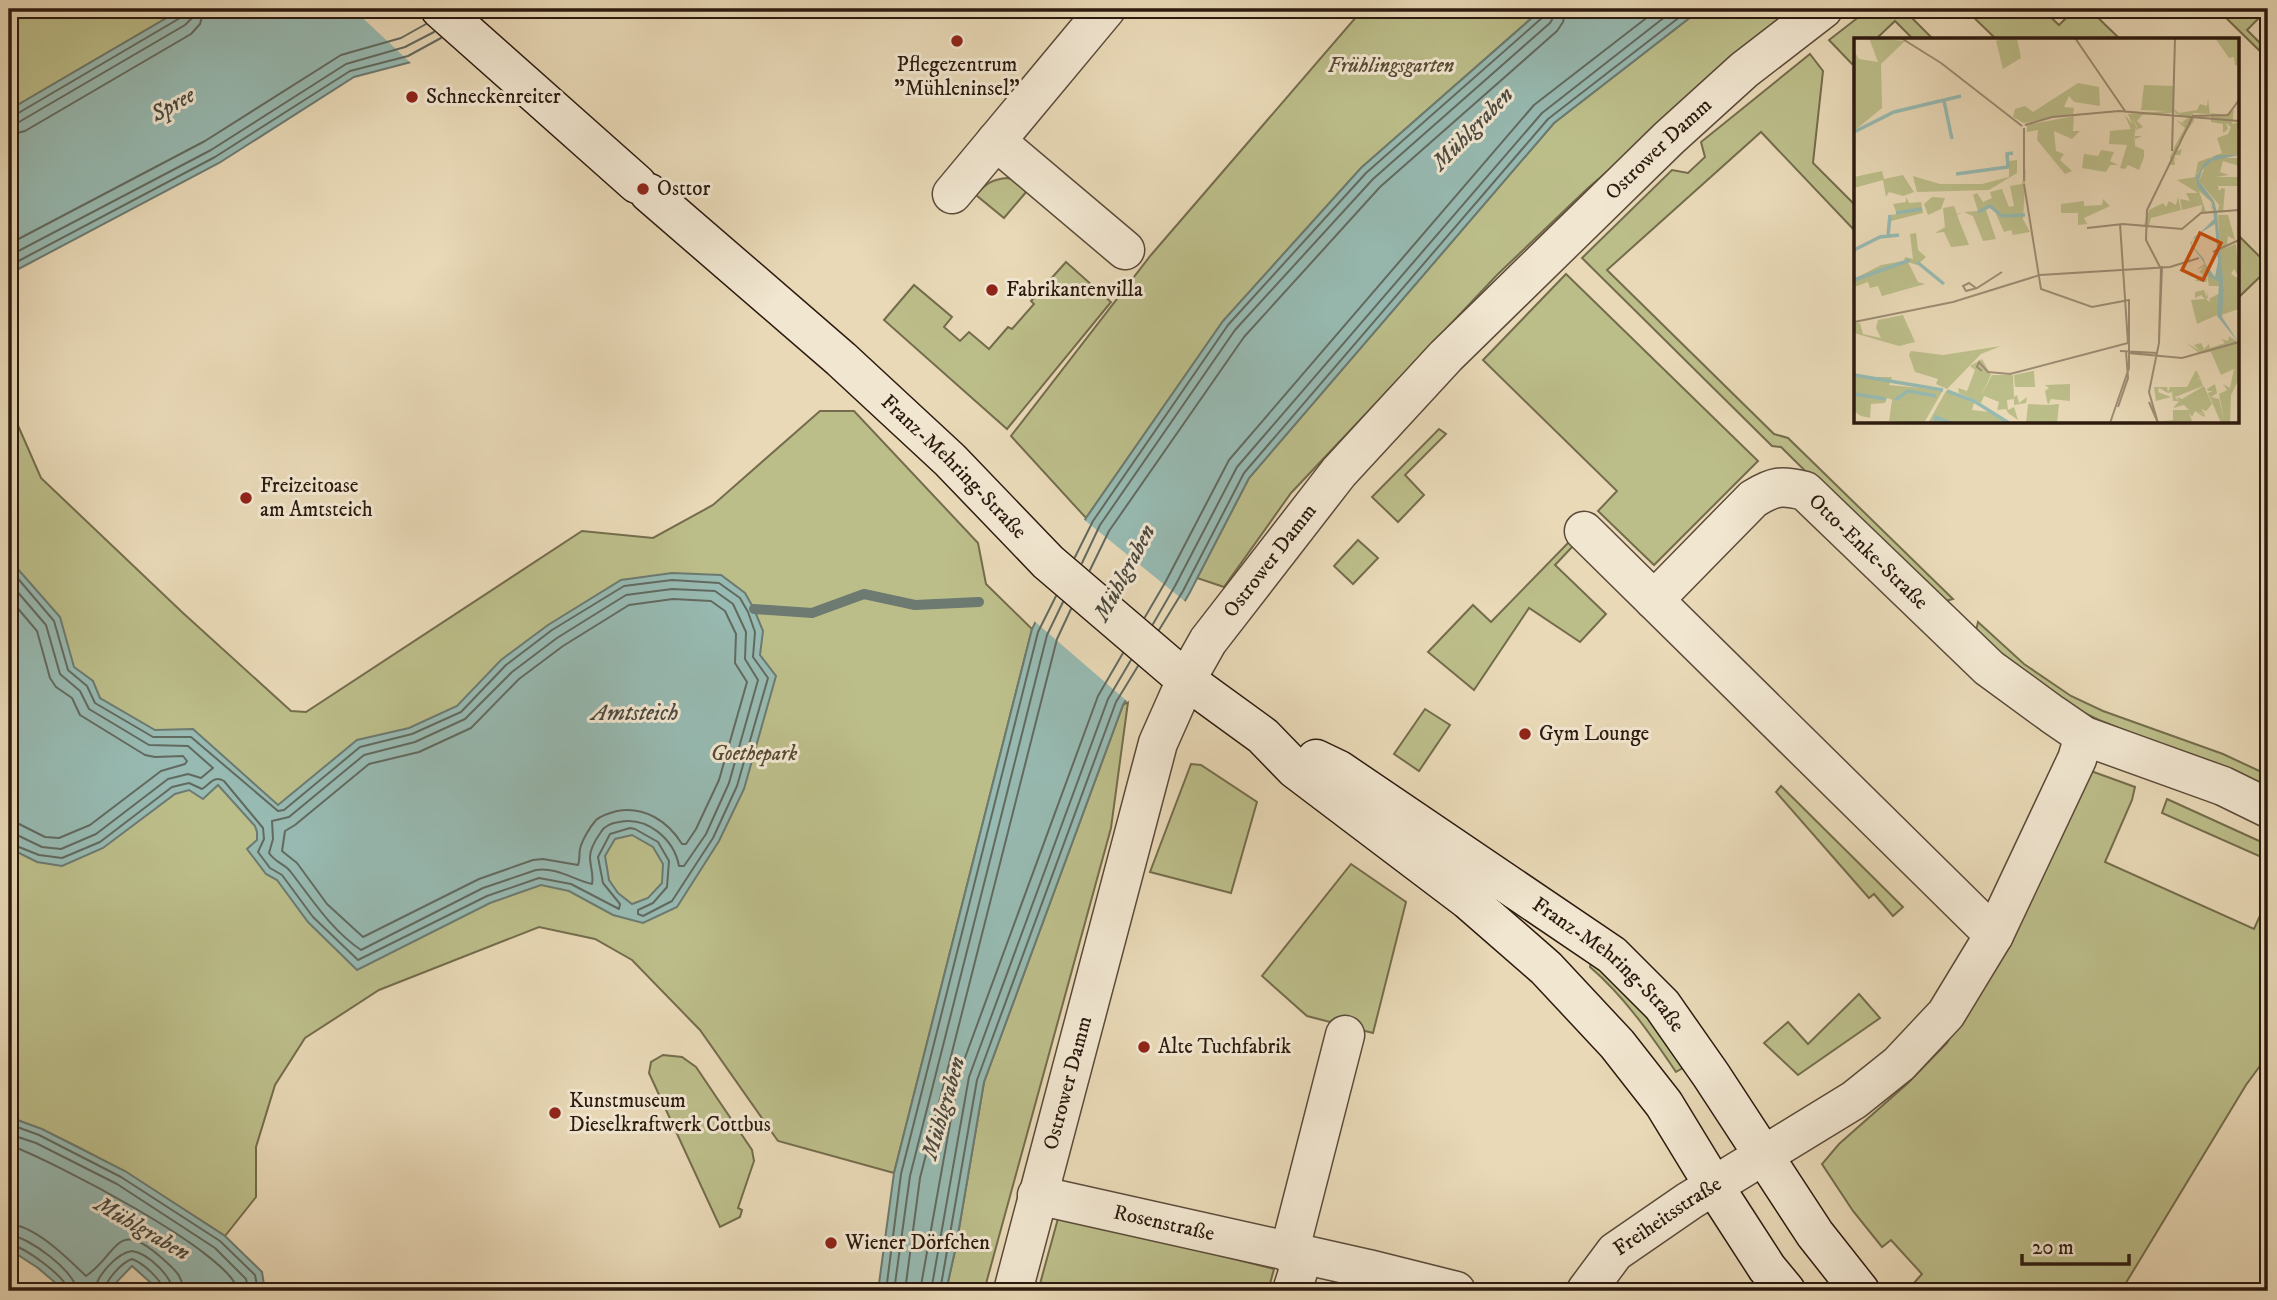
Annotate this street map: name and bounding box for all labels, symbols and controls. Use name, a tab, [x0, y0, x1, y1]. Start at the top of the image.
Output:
marker: Pflegezentrum "Mühleninsel"	[949, 33, 965, 49]
inset map	[1854, 38, 2238, 424]
place label: Pflegezentrum "Mühleninsel"	[894, 52, 1020, 102]
park label: Frühlingsgarten	[1328, 53, 1455, 79]
water label: Spree	[145, 80, 201, 130]
water label: Mühlgraben	[1425, 81, 1520, 178]
place label: Schneckenreiter	[426, 84, 561, 110]
marker: Schneckenreiter	[404, 89, 420, 105]
street label: Ostrower Damm	[1600, 92, 1718, 206]
place label: Osttor	[657, 176, 710, 202]
marker: Osttor	[635, 181, 651, 197]
place label: Fabrikantenvilla	[1006, 277, 1143, 303]
marker: Fabrikantenvilla	[984, 282, 1000, 298]
street label: Franz-Mehring-Straße	[875, 389, 1032, 545]
place label: Freizeitoase am Amtsteich	[260, 473, 373, 523]
street label: Otto-Enke-Straße	[1803, 488, 1934, 616]
marker: Freizeitoase am Amtsteich	[238, 490, 254, 506]
street label: Ostrower Damm	[1218, 498, 1323, 623]
water label: Mühlgraben	[1087, 519, 1163, 628]
water label: Amtsteich	[589, 699, 678, 728]
place label: Gym Lounge	[1539, 721, 1650, 747]
marker: Gym Lounge	[1517, 726, 1533, 742]
park label: Goethepark	[711, 741, 798, 767]
street label: Franz-Mehring-Straße	[1527, 892, 1690, 1038]
street label: Ostrower Damm	[1038, 1013, 1098, 1153]
place label: Alte Tuchfabrik	[1158, 1034, 1292, 1060]
marker: Alte Tuchfabrik	[1136, 1039, 1152, 1055]
water label: Mühlgraben	[915, 1053, 973, 1165]
place label: Kunstmuseum Dieselkraftwerk Cottbus	[569, 1088, 771, 1138]
marker: Kunstmuseum Dieselkraftwerk Cottbus	[547, 1105, 563, 1121]
street label: Freiheitsstraße	[1609, 1171, 1727, 1262]
water label: Mühlgraben	[87, 1189, 195, 1268]
street label: Rosenstraße	[1111, 1199, 1217, 1247]
scale bar	[2022, 1223, 2128, 1267]
place label: Wiener Dörfchen	[844, 1230, 990, 1256]
marker: Wiener Dörfchen	[823, 1235, 839, 1251]
text: 20 m	[2032, 1235, 2074, 1261]

